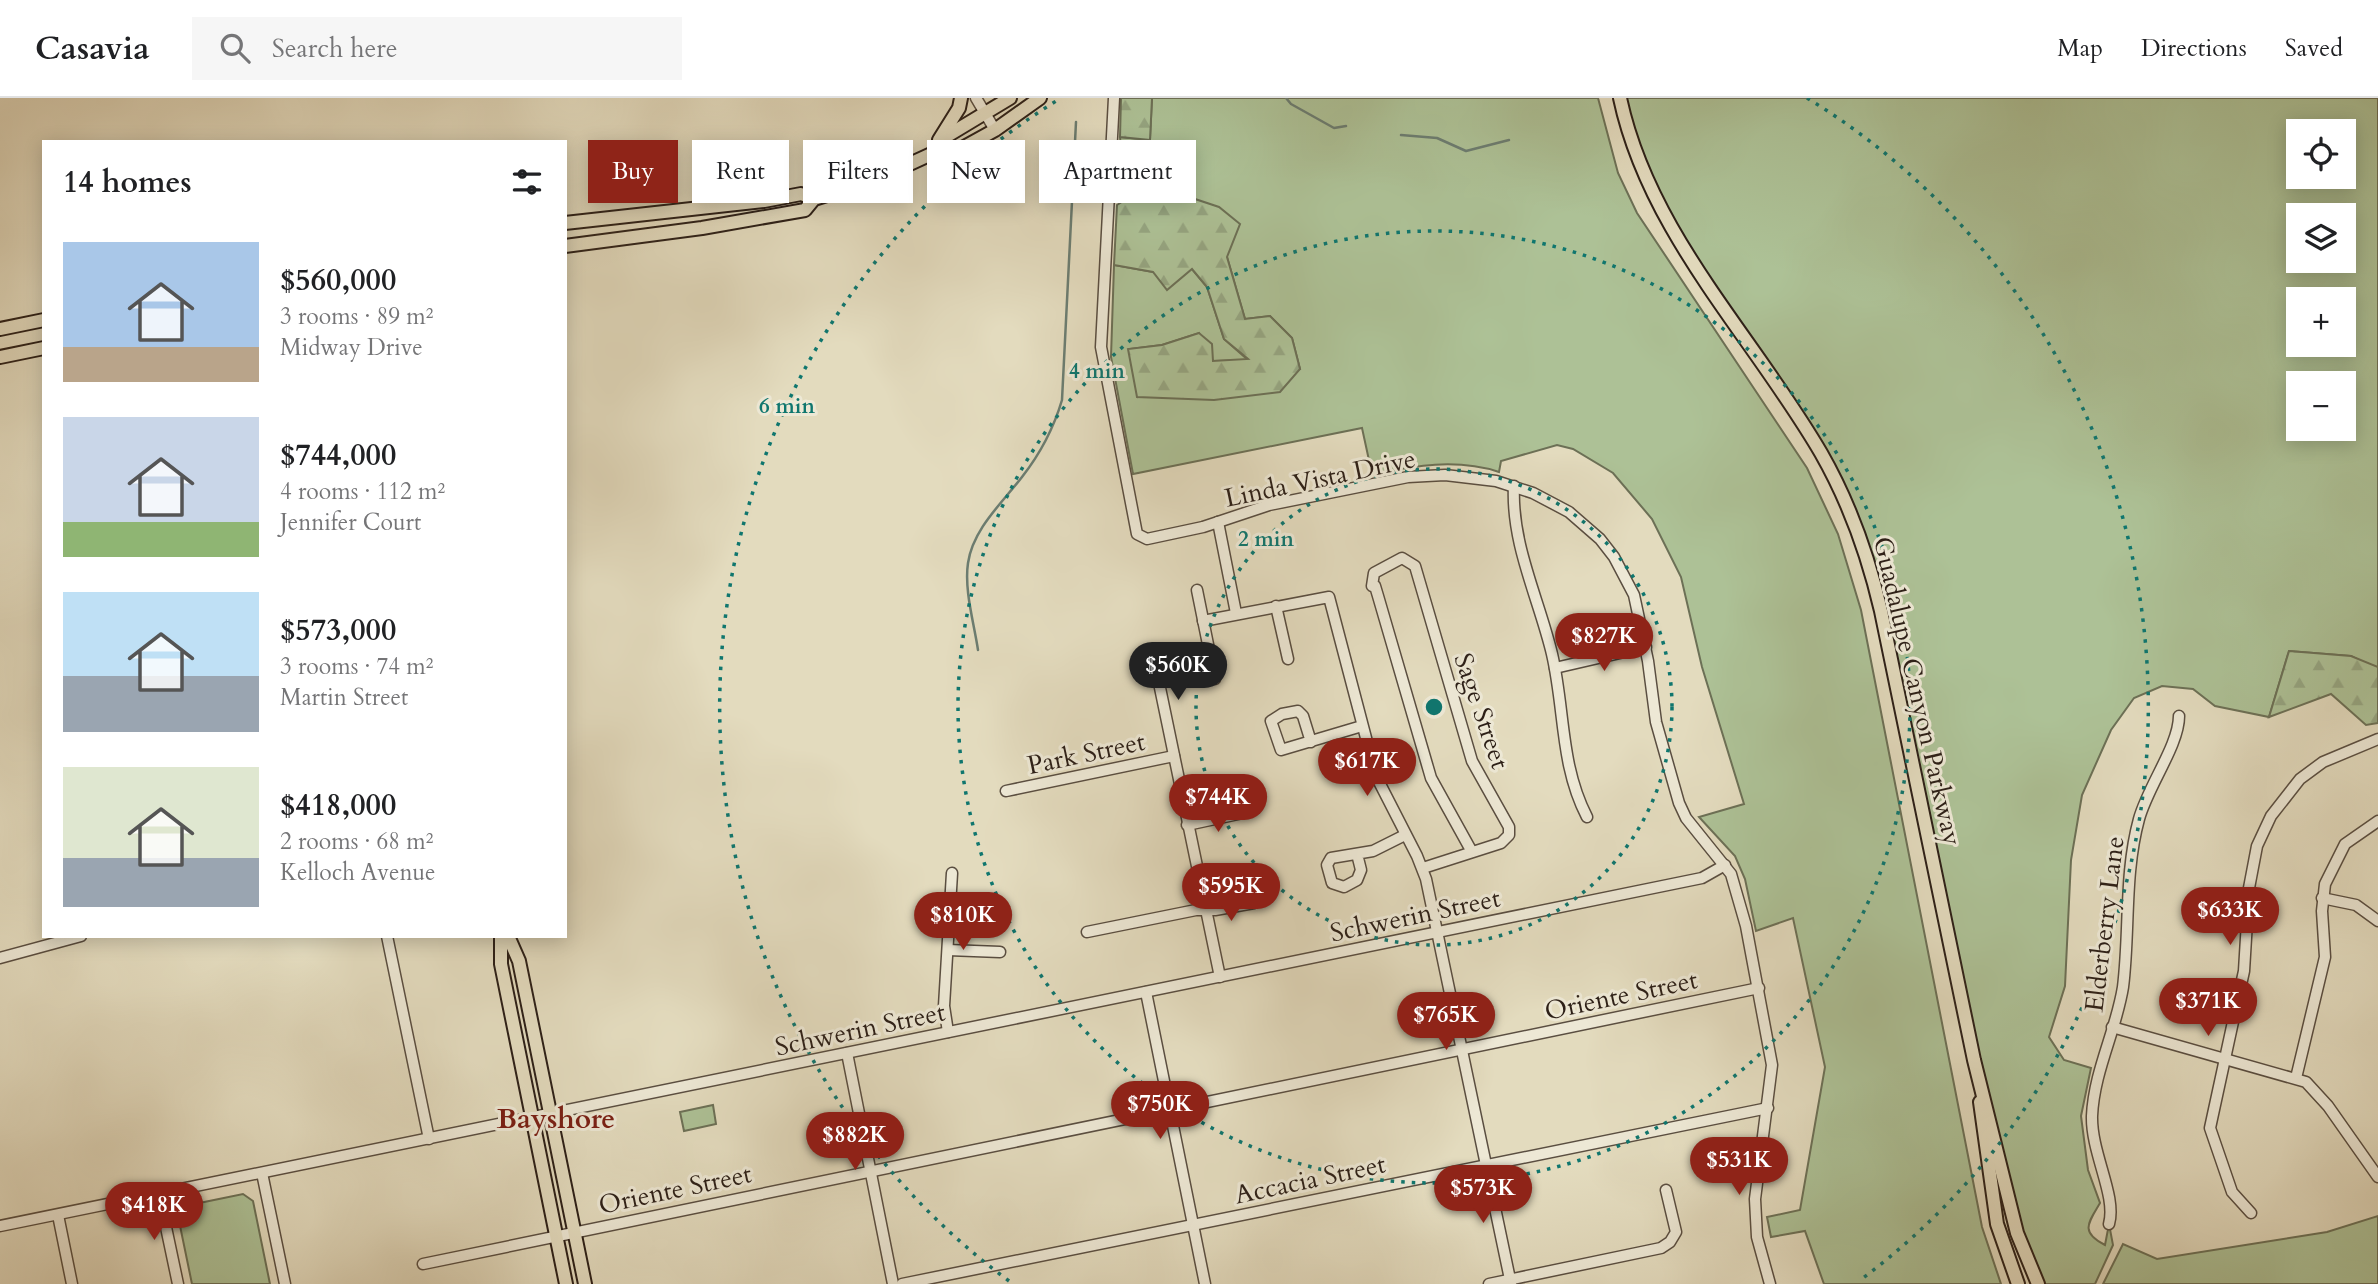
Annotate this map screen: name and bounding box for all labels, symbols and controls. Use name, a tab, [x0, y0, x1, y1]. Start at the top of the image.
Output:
search box	[192, 17, 682, 80]
text: Casavia	[35, 26, 150, 71]
icon: search	[216, 29, 254, 67]
text: Search here	[272, 31, 398, 66]
text: Map	[2057, 32, 2103, 65]
text: Directions	[2141, 32, 2247, 65]
text: Saved	[2285, 32, 2343, 65]
map controls	[2286, 119, 2356, 441]
button: locate	[2286, 119, 2356, 189]
chip: Buy	[588, 140, 678, 203]
chip: Rent	[692, 140, 789, 203]
chip: Filters	[803, 140, 913, 203]
chip: New	[927, 140, 1025, 203]
chip: Apartment	[1039, 140, 1196, 203]
text: 14 homes	[63, 162, 192, 203]
icon: filters	[508, 163, 546, 201]
button: layers	[2286, 203, 2356, 273]
text: $560,000	[280, 260, 396, 301]
icon: home	[119, 270, 203, 354]
button: +	[2286, 287, 2356, 357]
text: 3 rooms · 89 m²	[280, 301, 433, 332]
text: Midway Drive	[280, 332, 423, 363]
text: 4 min	[1069, 357, 1125, 386]
button: −	[2286, 371, 2356, 441]
text: 6 min	[759, 392, 815, 421]
text: $744,000	[280, 435, 396, 476]
street label: Linda Vista Drive	[1221, 441, 1419, 516]
icon: home	[119, 445, 203, 529]
text: 4 rooms · 112 m²	[280, 476, 445, 507]
text: Jennifer Court	[280, 507, 421, 538]
text: 2 min	[1238, 525, 1294, 554]
street label: Guadalupe Canyon Parkway	[1865, 533, 1970, 849]
text: $573,000	[280, 610, 396, 651]
pin: $827K	[1555, 614, 1653, 673]
icon: home	[119, 620, 203, 704]
text: $827K	[1571, 620, 1637, 651]
pin: $560K	[1129, 642, 1227, 702]
text: $560K	[1145, 649, 1211, 680]
street label: Sage Street	[1445, 649, 1518, 774]
text: 3 rooms · 74 m²	[280, 651, 433, 682]
text: Martin Street	[280, 682, 408, 713]
centre of rings	[1422, 695, 1446, 719]
street label: Park Street	[1024, 724, 1148, 783]
pin: $617K	[1318, 738, 1416, 798]
text: $617K	[1334, 745, 1400, 776]
pin: $744K	[1169, 774, 1267, 834]
text: $744K	[1185, 781, 1251, 812]
text: $418,000	[280, 785, 396, 826]
icon: home	[119, 795, 203, 879]
text: 2 rooms · 68 m²	[280, 826, 433, 857]
street label: Elderberry Lane	[2076, 834, 2133, 1014]
text: Kelloch Avenue	[280, 857, 436, 888]
pin: $595K	[1182, 864, 1280, 923]
text: $595K	[1198, 870, 1264, 901]
street label: Schwerin Street	[1327, 880, 1503, 951]
pin: $633K	[2181, 888, 2279, 947]
pin: $810K	[914, 892, 1012, 952]
text: $633K	[2197, 894, 2263, 925]
text: $810K	[930, 899, 996, 930]
street label: Oriente Street	[1541, 962, 1701, 1029]
pin: $371K	[2159, 978, 2257, 1038]
text: $371K	[2175, 985, 2241, 1016]
pin: $765K	[1397, 992, 1495, 1052]
street label: Schwerin Street	[772, 994, 948, 1065]
text: $765K	[1413, 999, 1479, 1030]
pin: $750K	[1111, 1082, 1209, 1141]
text: $750K	[1127, 1088, 1193, 1119]
district label: Bayshore	[497, 1100, 615, 1138]
pin: $882K	[806, 1112, 904, 1172]
text: $882K	[822, 1119, 888, 1150]
pin: $531K	[1690, 1138, 1788, 1197]
text: $531K	[1706, 1144, 1772, 1175]
street label: Accacia Street	[1231, 1146, 1389, 1213]
street label: Oriente Street	[595, 1156, 755, 1223]
pin: $573K	[1434, 1166, 1532, 1225]
text: $573K	[1450, 1172, 1516, 1203]
pin: $418K	[105, 1182, 203, 1242]
text: $418K	[121, 1189, 187, 1220]

